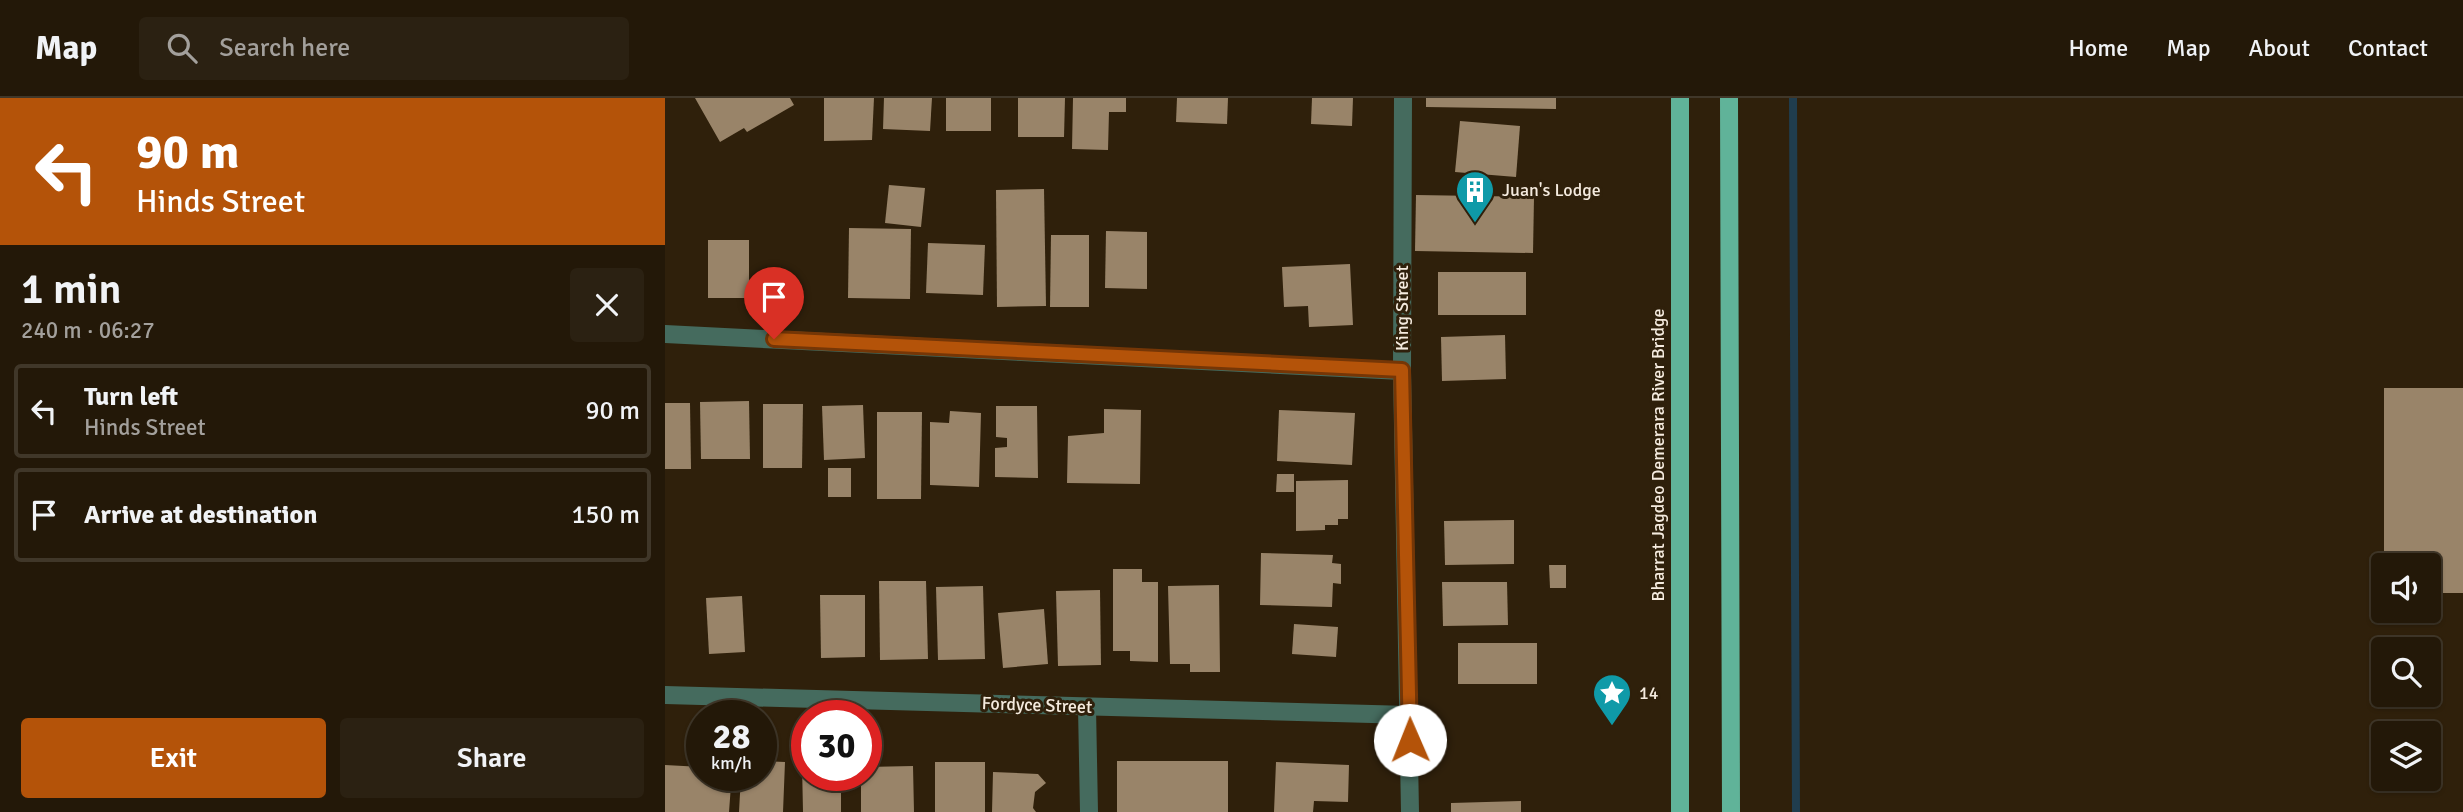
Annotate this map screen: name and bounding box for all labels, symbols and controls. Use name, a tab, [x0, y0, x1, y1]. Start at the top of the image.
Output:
search box	[139, 17, 629, 80]
text: Map	[35, 28, 97, 69]
icon: search	[163, 29, 201, 67]
text: Search here	[219, 32, 350, 64]
text: Home	[2068, 33, 2128, 63]
text: Map	[2166, 33, 2211, 63]
text: About	[2249, 33, 2310, 63]
text: Contact	[2348, 33, 2428, 63]
text: 90 m	[136, 122, 239, 182]
icon: left	[21, 126, 112, 217]
building icon: Juan's Lodge	[1454, 169, 1496, 224]
place label: Juan's Lodge	[1502, 179, 1601, 201]
text: Hinds Street	[136, 182, 305, 221]
text: 1 min	[21, 264, 122, 315]
street label: King Street	[1391, 265, 1413, 351]
pin	[744, 267, 804, 339]
button: close	[570, 268, 644, 342]
icon: arrive	[755, 278, 793, 316]
street label: Bharrat Jagdeo Demerara River Bridge	[1647, 309, 1669, 601]
text: 240 m · 06:27	[21, 316, 155, 345]
text: Turn left	[84, 381, 178, 413]
icon: left	[25, 392, 63, 430]
text: 90 m	[585, 395, 640, 427]
text: Hinds Street	[84, 413, 206, 442]
icon: arrive	[25, 496, 63, 534]
text: Arrive at destination	[84, 499, 317, 531]
text: 150 m	[571, 499, 640, 531]
map controls	[2371, 553, 2441, 791]
button: sound	[2371, 553, 2441, 623]
button: search	[2371, 637, 2441, 707]
place icon: 14	[1591, 672, 1633, 727]
place label: 14	[1639, 682, 1659, 704]
street label: Fordyce Street	[981, 692, 1093, 718]
speed limit sign: 30	[791, 700, 882, 791]
position arrow	[1373, 703, 1447, 777]
text: 28	[713, 715, 750, 758]
button: Exit	[21, 718, 326, 798]
button: Share	[340, 718, 644, 798]
button: layers	[2371, 721, 2441, 791]
text: km/h	[711, 752, 752, 774]

